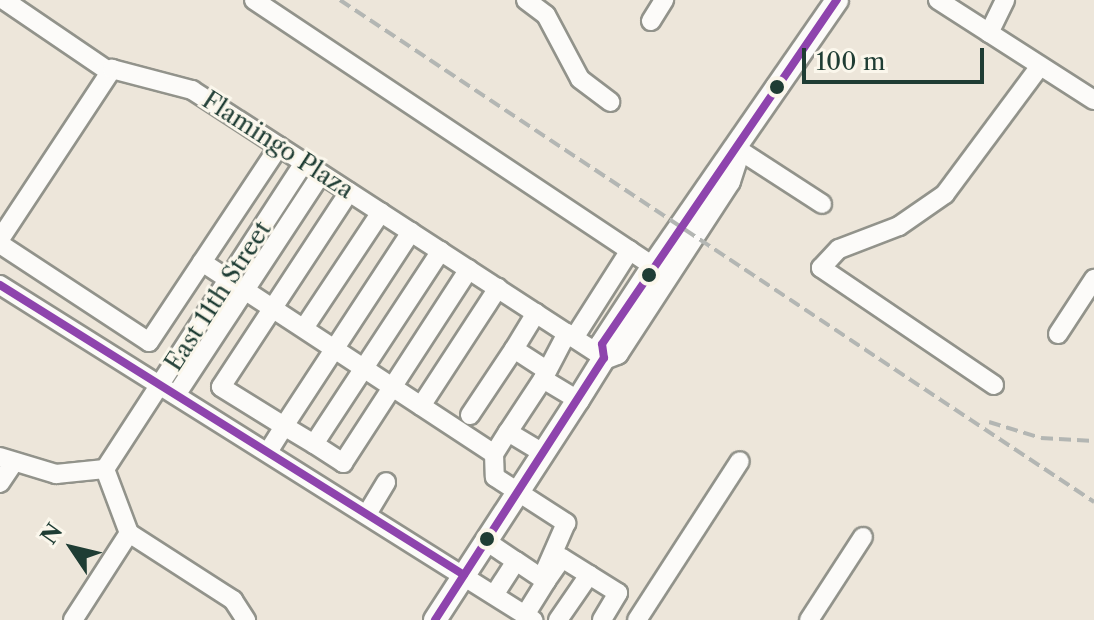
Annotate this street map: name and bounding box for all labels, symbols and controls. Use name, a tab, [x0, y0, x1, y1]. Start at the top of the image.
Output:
scale bar	[806, 32, 988, 82]
text: 100 m	[816, 47, 885, 76]
unlabelled marker	[769, 79, 785, 95]
street label: Flamingo Plaza	[197, 85, 359, 205]
street label: East 11th Street	[159, 216, 277, 376]
unlabelled marker	[641, 267, 657, 283]
north arrow	[32, 508, 112, 588]
text: N	[35, 518, 68, 550]
unlabelled marker	[479, 531, 495, 547]

